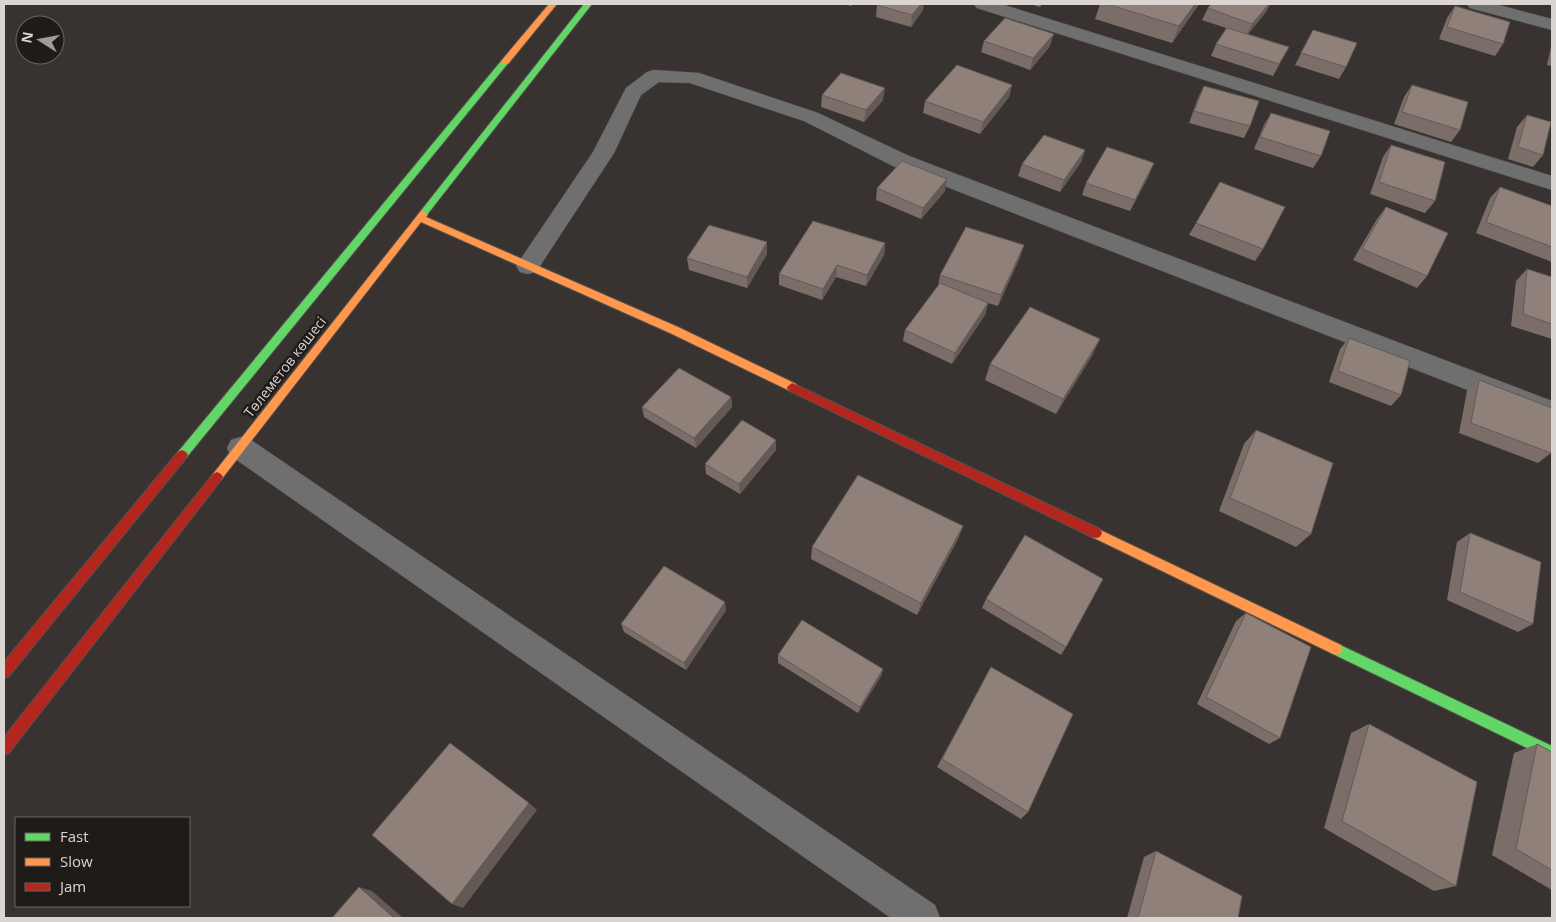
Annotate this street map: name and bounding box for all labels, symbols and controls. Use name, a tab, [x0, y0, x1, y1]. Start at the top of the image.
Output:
north arrow	[15, 15, 65, 65]
text: N	[16, 30, 37, 45]
street label: Төлеметов көшесі	[239, 312, 330, 421]
legend	[15, 817, 190, 907]
text: Fast	[60, 826, 89, 846]
text: Slow	[60, 851, 93, 871]
text: Jam	[58, 876, 86, 896]

